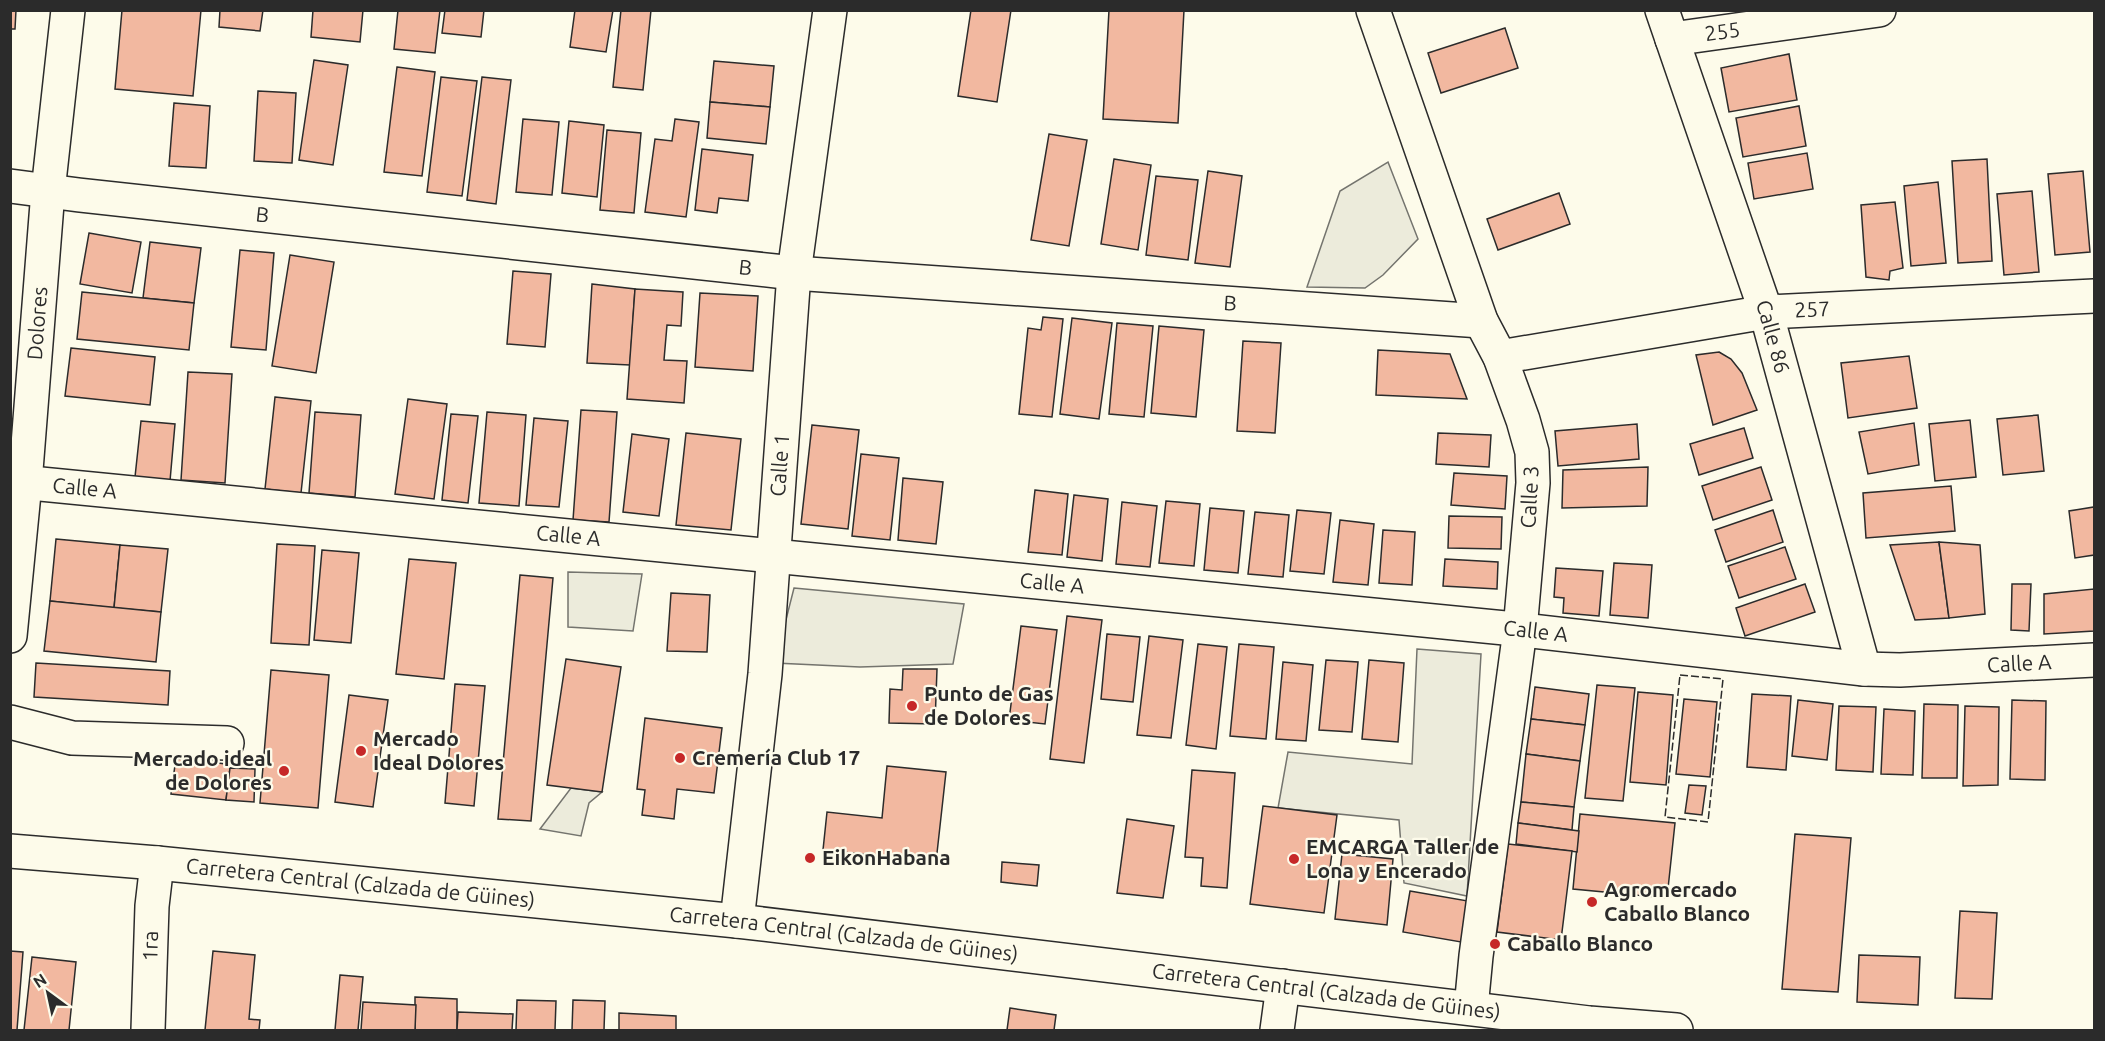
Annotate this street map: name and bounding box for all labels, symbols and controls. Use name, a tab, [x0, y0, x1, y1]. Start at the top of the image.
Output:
street label: 255	[1703, 17, 1742, 45]
street label: B	[255, 201, 270, 227]
street label: B	[738, 254, 754, 279]
street label: Dolores	[22, 286, 51, 361]
street label: B	[1223, 290, 1238, 315]
street label: 257	[1794, 296, 1830, 322]
street label: Calle 86	[1752, 297, 1795, 376]
street label: Calle 1	[765, 433, 793, 497]
street label: Calle 3	[1515, 465, 1543, 529]
street label: Calle A	[51, 472, 118, 502]
street label: Calle A	[535, 520, 602, 550]
street label: Calle A	[1019, 567, 1086, 598]
street label: Calle A	[1502, 615, 1570, 646]
street label: Calle A	[1986, 649, 2053, 677]
place label: Punto de Gas de Dolores	[924, 681, 1054, 729]
marker: Punto de Gas de Dolores	[905, 699, 919, 713]
place label: Mercado Ideal Dolores	[373, 726, 504, 774]
marker: Mercado Ideal Dolores	[354, 744, 368, 758]
place label: Cremería Club 17	[692, 745, 860, 769]
place label: Mercado ideal de Dolores	[133, 746, 272, 794]
marker: Cremería Club 17	[673, 751, 687, 765]
marker: Mercado ideal de Dolores	[277, 764, 291, 778]
place label: EMCARGA Taller de Lona y Encerado	[1306, 834, 1499, 882]
place label: EikonHabana	[822, 845, 951, 869]
marker: EikonHabana	[803, 851, 817, 865]
marker: EMCARGA Taller de Lona y Encerado	[1287, 852, 1301, 866]
street label: Carretera Central (Calzada de Güines)	[185, 853, 536, 912]
place label: Agromercado Caballo Blanco	[1604, 877, 1750, 925]
marker: Agromercado Caballo Blanco	[1585, 895, 1599, 909]
street label: Carretera Central (Calzada de Güines)	[668, 901, 1020, 966]
street label: 1ra	[137, 930, 162, 962]
place label: Caballo Blanco	[1507, 931, 1653, 955]
marker: Caballo Blanco	[1488, 937, 1502, 951]
street label: Carretera Central (Calzada de Güines)	[1151, 958, 1502, 1023]
north arrow	[18, 963, 78, 1023]
text: N	[30, 970, 50, 991]

